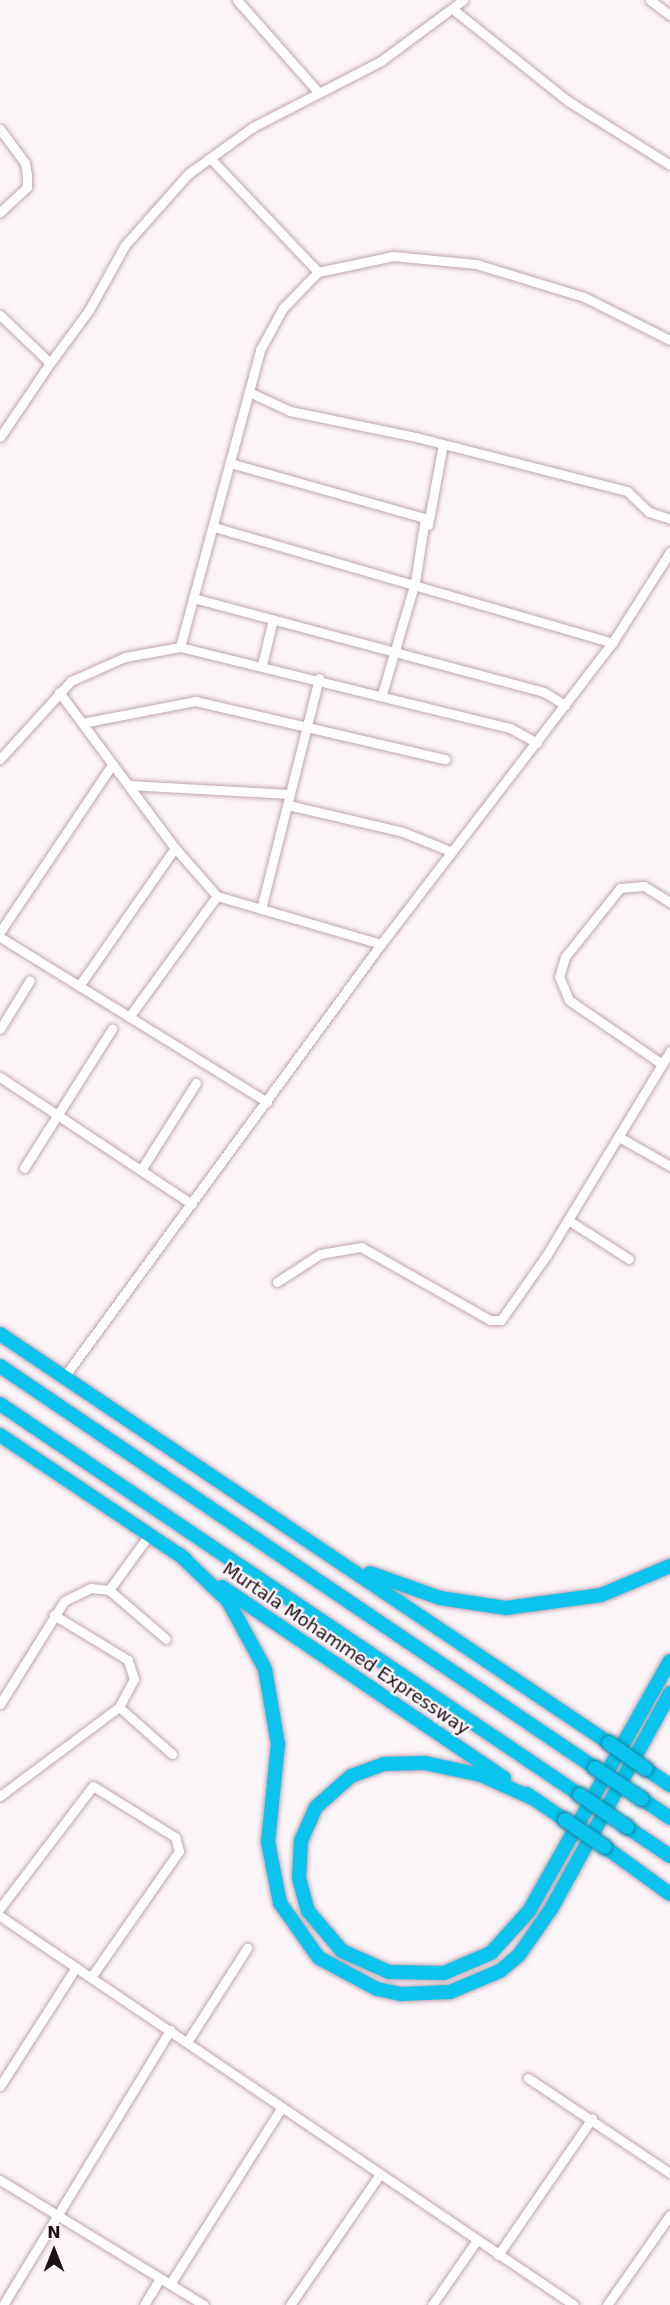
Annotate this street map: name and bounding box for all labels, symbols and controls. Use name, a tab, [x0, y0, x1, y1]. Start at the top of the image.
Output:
street label: Murtala Mohammed Expressway	[218, 1558, 474, 1740]
north arrow	[24, 2221, 84, 2281]
text: N	[47, 2223, 61, 2242]

